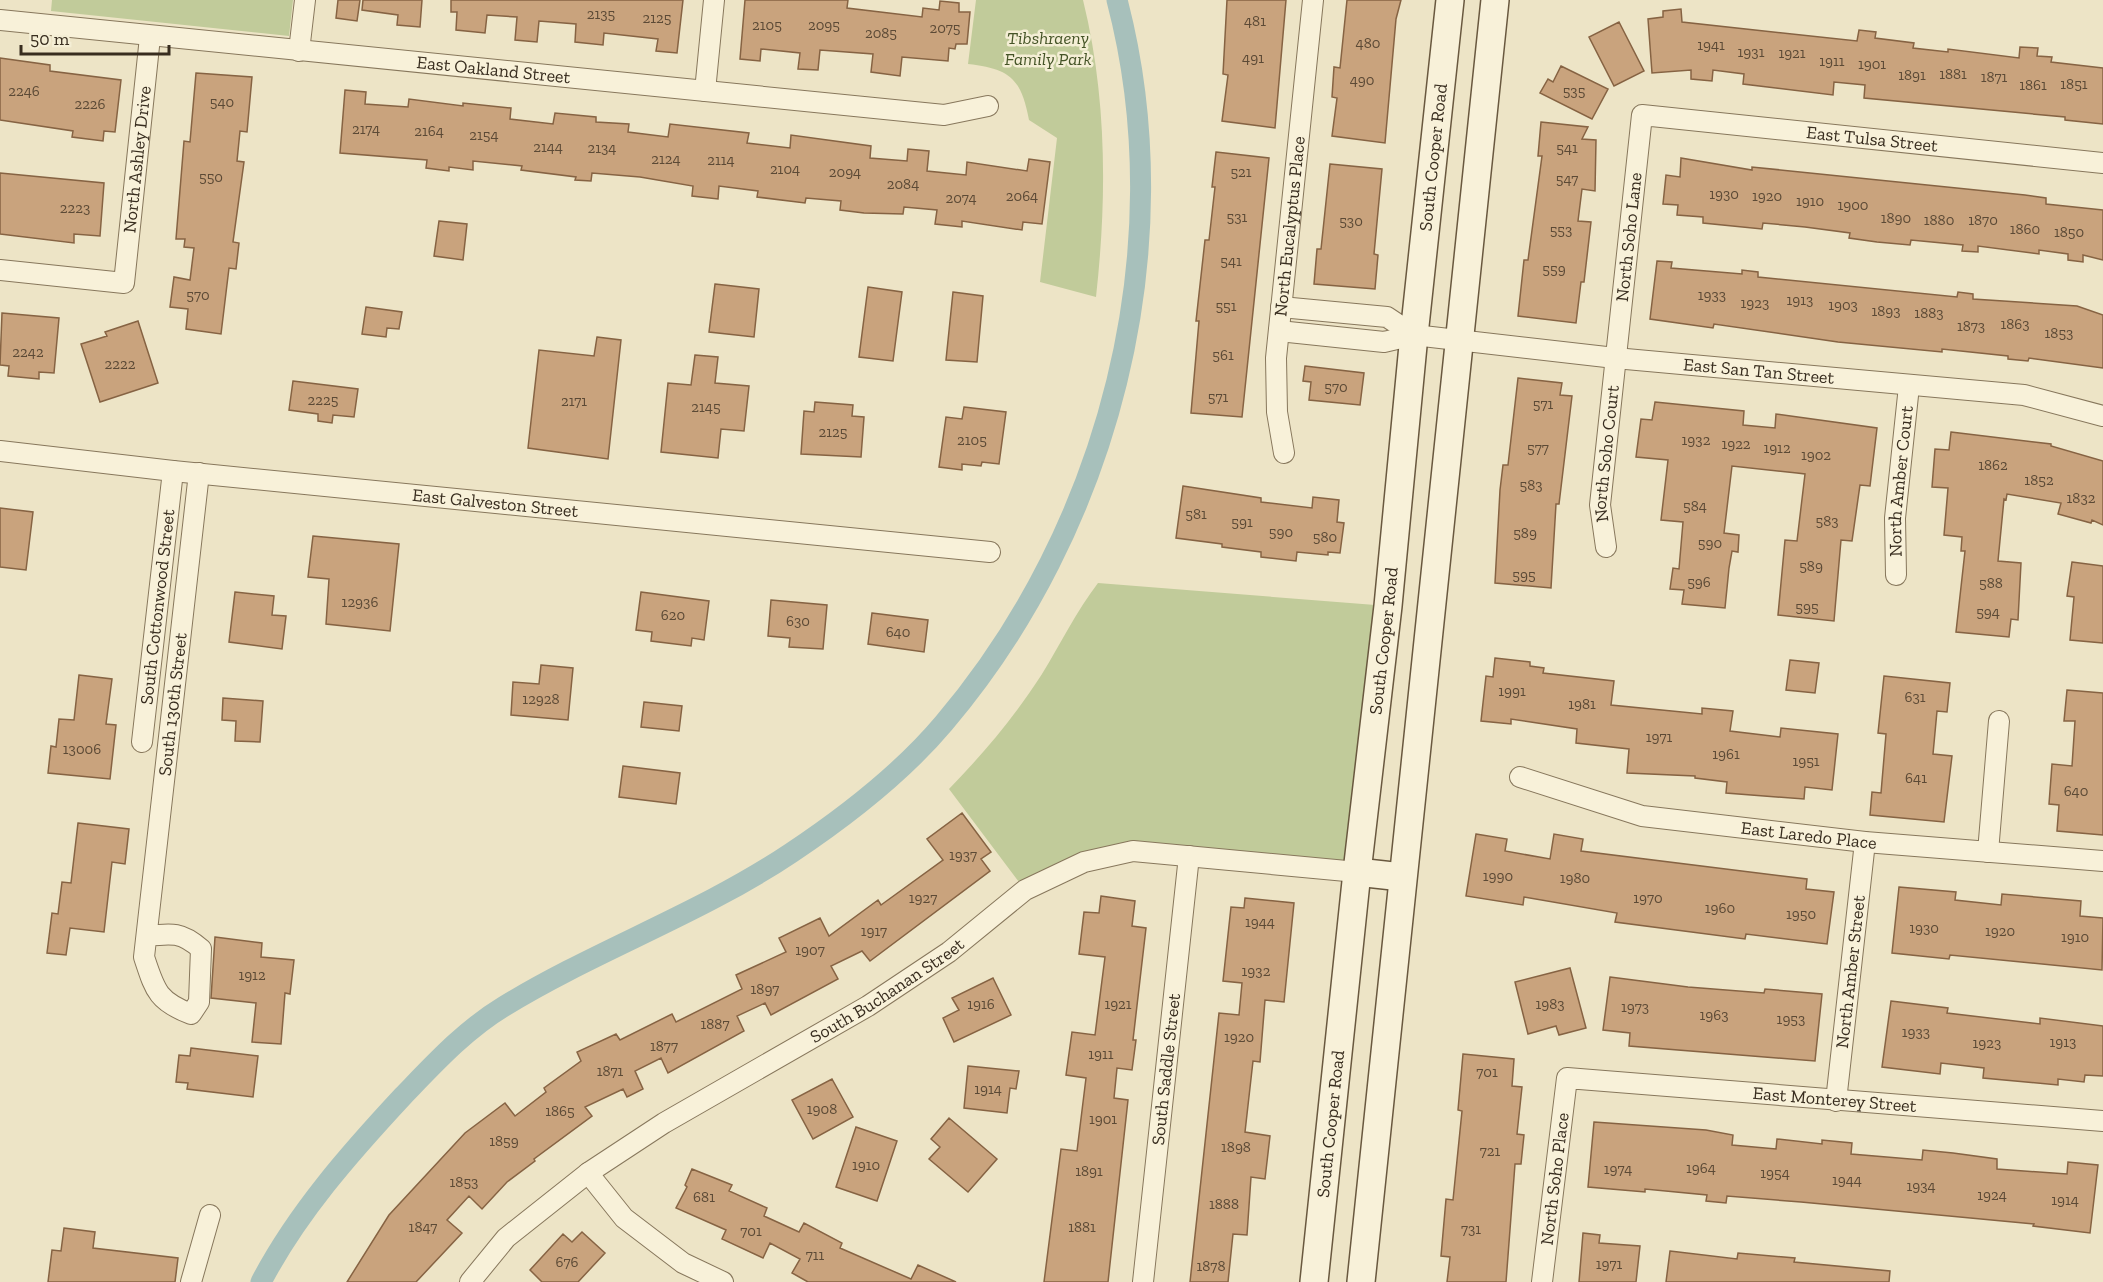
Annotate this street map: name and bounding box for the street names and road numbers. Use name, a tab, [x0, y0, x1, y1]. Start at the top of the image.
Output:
street label: East Oakland Street	[416, 51, 572, 88]
street label: South Cooper Road	[1414, 82, 1452, 232]
street label: North Ashley Drive	[118, 85, 156, 234]
street label: East Tulsa Street	[1805, 121, 1939, 157]
street label: North Eucalyptus Place	[1269, 135, 1310, 318]
street label: North Soho Lane	[1611, 171, 1647, 303]
street label: East San Tan Street	[1682, 353, 1836, 389]
street label: North Soho Court	[1589, 384, 1624, 524]
street label: North Amber Court	[1884, 404, 1918, 557]
street label: East Galveston Street	[411, 484, 580, 522]
street label: South Cottonwood Street	[135, 508, 180, 706]
street label: South Cooper Road	[1364, 566, 1403, 716]
street label: South 130th Street	[154, 631, 192, 777]
street label: East Laredo Place	[1740, 817, 1877, 854]
street label: North Amber Street	[1831, 894, 1870, 1050]
street label: South Buchanan Street	[806, 933, 969, 1048]
street label: South Saddle Street	[1147, 992, 1185, 1146]
street label: South Cooper Road	[1312, 1049, 1349, 1199]
street label: East Monterey Street	[1752, 1082, 1918, 1117]
street label: North Soho Place	[1536, 1111, 1574, 1246]

